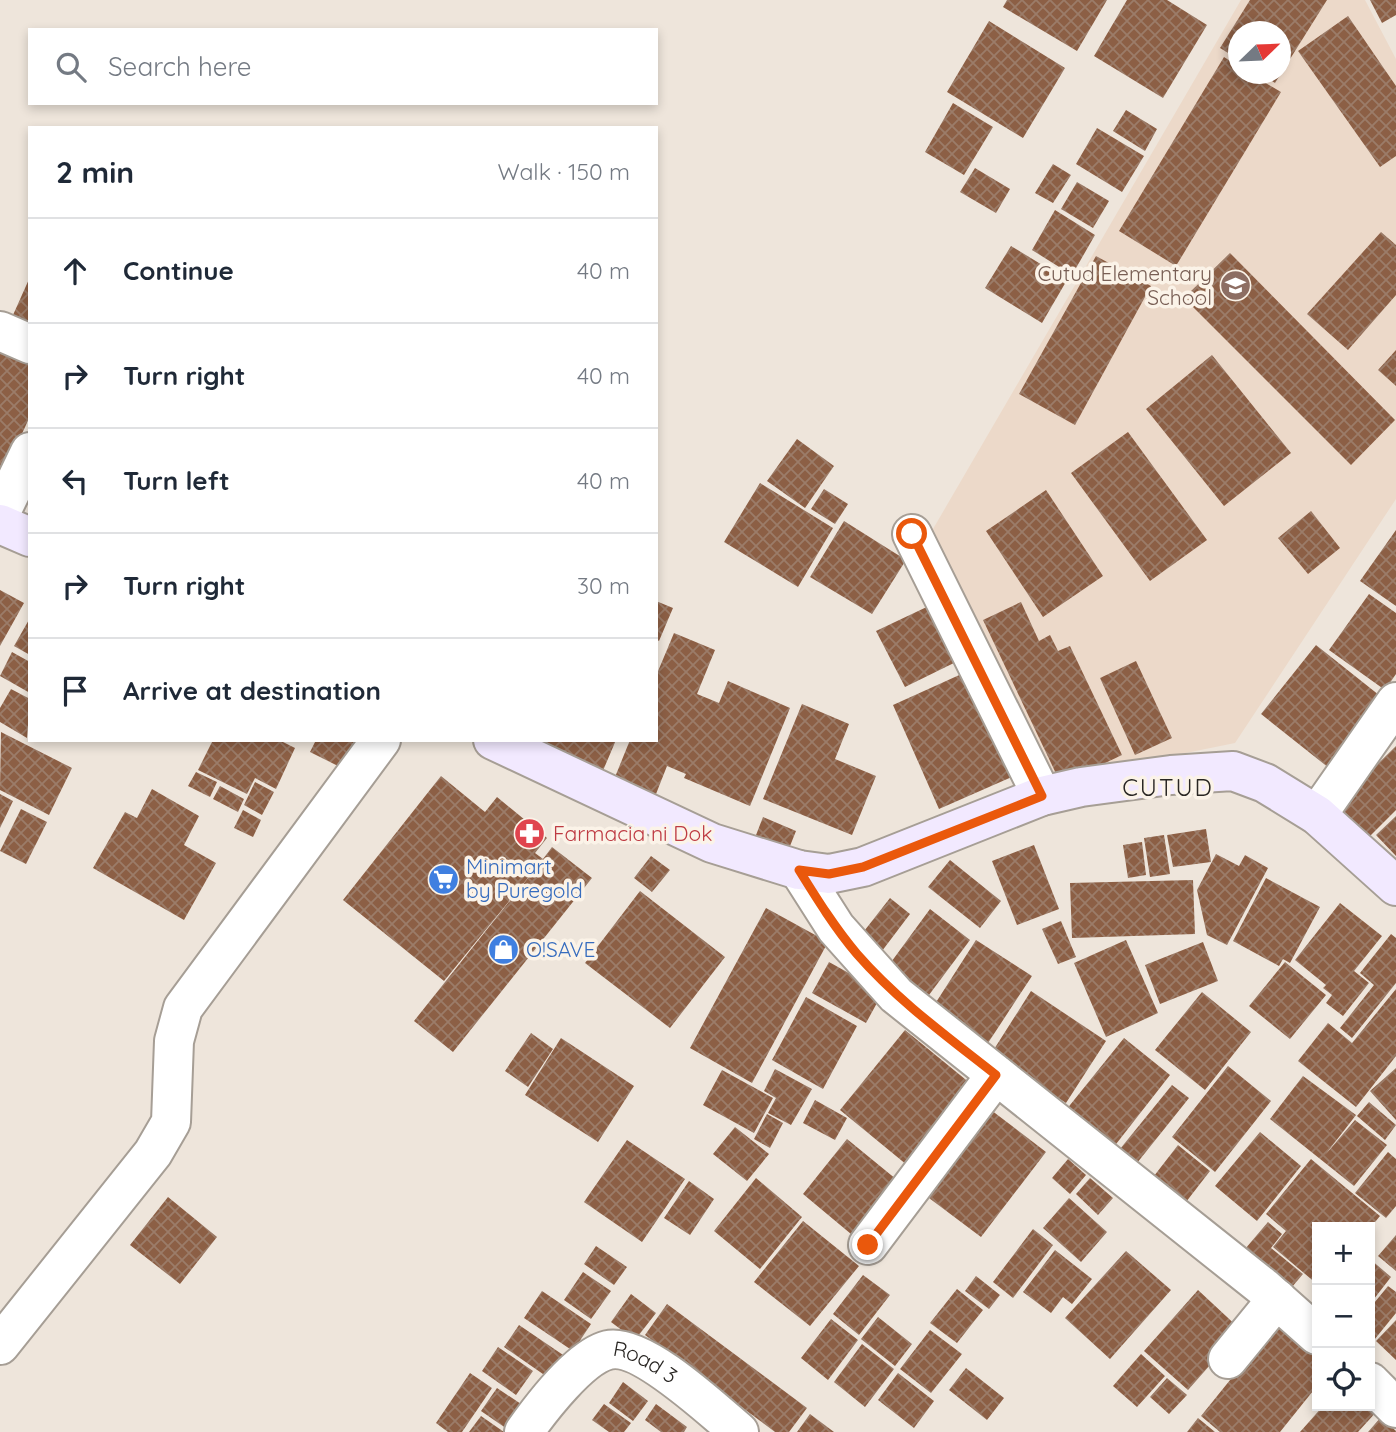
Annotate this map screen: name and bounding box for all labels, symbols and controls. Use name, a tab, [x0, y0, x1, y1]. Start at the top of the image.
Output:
north arrow	[1228, 21, 1291, 84]
search box	[28, 28, 658, 105]
icon: search	[52, 48, 90, 86]
text: Search here	[108, 50, 252, 83]
text: 2 min	[56, 153, 134, 191]
text: Walk · 150 m	[497, 157, 630, 186]
icon: ahead	[56, 252, 94, 290]
text: Continue	[123, 254, 234, 287]
text: 40 m	[577, 256, 630, 285]
place label: Cutud Elementary School	[1037, 260, 1212, 310]
school or university icon: Cutud Elementary School	[1218, 269, 1252, 303]
icon: right	[56, 357, 94, 395]
text: Turn right	[123, 359, 245, 392]
text: 40 m	[577, 361, 630, 390]
icon: left	[56, 462, 94, 500]
text: Turn left	[123, 464, 230, 497]
text: 40 m	[577, 466, 630, 495]
route start	[896, 518, 927, 549]
icon: right	[56, 567, 94, 605]
text: Turn right	[123, 569, 245, 602]
text: 30 m	[577, 571, 630, 600]
icon: arrive	[56, 672, 94, 710]
text: Arrive at destination	[123, 674, 381, 707]
district label: CUTUD	[1122, 772, 1214, 802]
pharmacy icon: Farmacia ni Dok	[513, 817, 547, 851]
place label: Farmacia ni Dok	[553, 820, 713, 846]
place label: Minimart by Puregold	[466, 853, 583, 903]
supermarket icon: Minimart by Puregold	[426, 862, 460, 896]
shop icon: O!SAVE	[486, 933, 520, 967]
place label: O!SAVE	[526, 936, 595, 962]
map controls	[1312, 1222, 1375, 1411]
button: +	[1312, 1222, 1375, 1285]
route end	[852, 1229, 883, 1260]
button: −	[1312, 1285, 1375, 1348]
street label: Road 3	[611, 1335, 683, 1388]
button: locate	[1312, 1348, 1375, 1411]

